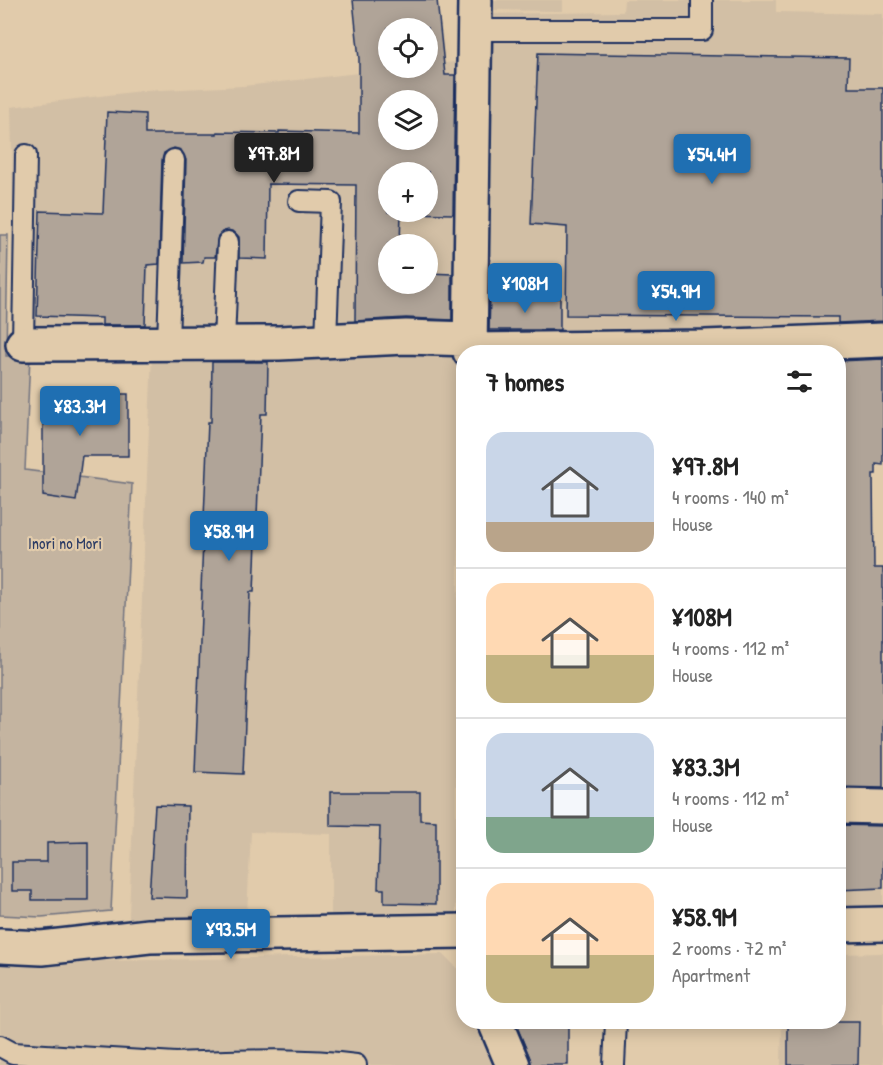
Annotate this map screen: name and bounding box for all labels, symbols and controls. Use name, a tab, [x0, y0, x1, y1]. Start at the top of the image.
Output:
map controls	[378, 18, 438, 294]
button: locate	[378, 18, 438, 78]
button: layers	[378, 90, 438, 150]
pin: ¥97.8M	[225, 133, 323, 184]
pin: ¥54.4M	[663, 134, 761, 185]
text: ¥97.8M	[248, 139, 300, 166]
text: ¥54.4M	[688, 140, 736, 167]
button: +	[378, 162, 438, 222]
button: −	[378, 234, 438, 294]
pin: ¥108M	[483, 263, 567, 314]
text: ¥108M	[502, 269, 548, 296]
pin: ¥54.9M	[627, 271, 725, 322]
text: ¥54.9M	[652, 277, 700, 304]
text: 7 homes	[486, 364, 564, 399]
icon: filters	[783, 365, 816, 398]
pin: ¥83.3M	[31, 386, 129, 437]
text: ¥83.3M	[54, 392, 106, 419]
text: ¥97.8M	[672, 448, 739, 483]
icon: home	[534, 456, 606, 528]
text: 4 rooms · 140 m²	[672, 483, 789, 510]
text: House	[672, 510, 713, 537]
pin: ¥58.9M	[180, 511, 278, 562]
text: ¥58.9M	[204, 517, 254, 544]
park label: Inori no Mori	[28, 532, 102, 554]
text: ¥108M	[672, 599, 732, 634]
icon: home	[534, 607, 606, 679]
text: 4 rooms · 112 m²	[672, 634, 789, 661]
text: House	[672, 661, 713, 688]
text: ¥83.3M	[672, 749, 740, 784]
icon: home	[534, 757, 606, 829]
text: 4 rooms · 112 m²	[672, 784, 789, 811]
text: House	[672, 811, 713, 838]
text: ¥58.9M	[672, 899, 737, 934]
icon: home	[534, 907, 606, 979]
pin: ¥93.5M	[182, 909, 280, 960]
text: ¥93.5M	[206, 915, 256, 942]
text: 2 rooms · 72 m²	[672, 934, 786, 961]
text: Apartment	[672, 961, 750, 988]

